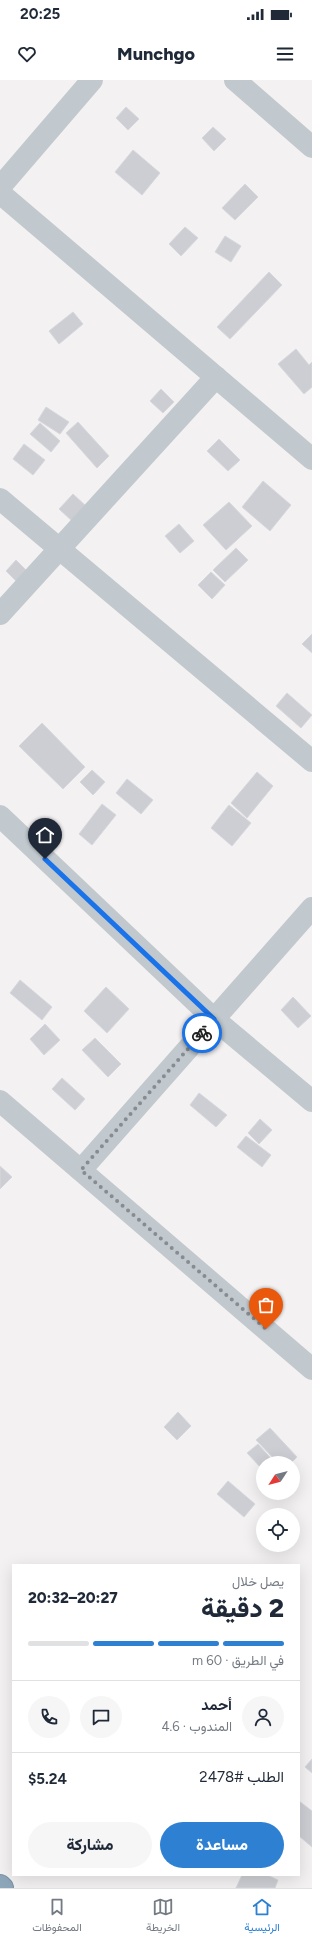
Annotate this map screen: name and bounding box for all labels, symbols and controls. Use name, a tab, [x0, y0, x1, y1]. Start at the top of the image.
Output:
text: 20:25	[20, 5, 60, 23]
icon: heart	[16, 43, 38, 65]
text: Munchgo	[117, 43, 195, 65]
icon: menu	[274, 43, 296, 65]
pin	[28, 818, 62, 859]
icon: home	[34, 824, 56, 846]
courier	[182, 1013, 222, 1053]
icon: bike	[191, 1022, 213, 1044]
pin	[249, 1288, 283, 1329]
icon: bag	[255, 1294, 277, 1316]
north arrow	[256, 1456, 300, 1500]
map controls	[256, 1456, 300, 1552]
button: locate	[256, 1508, 300, 1552]
text: يصل خلال	[232, 1574, 284, 1589]
text: 20:27–20:32	[28, 1589, 118, 1607]
text: 2 دقيقة	[201, 1592, 284, 1624]
text: في الطريق · 60 m	[192, 1653, 284, 1668]
button: phone	[28, 1696, 70, 1738]
button: chat	[80, 1696, 122, 1738]
text: أحمد	[201, 1696, 232, 1714]
button: person	[242, 1696, 284, 1738]
text: المندوب · 4.6	[161, 1719, 232, 1734]
text: الطلب #2478	[199, 1768, 284, 1786]
text: $5.24	[28, 1770, 67, 1788]
button: مشاركة	[28, 1822, 152, 1868]
button: مساعدة	[160, 1822, 284, 1868]
tab: المحفوظات	[32, 1896, 82, 1937]
tab: الخريطة	[146, 1896, 180, 1937]
tab: الرئيسية	[244, 1896, 280, 1937]

